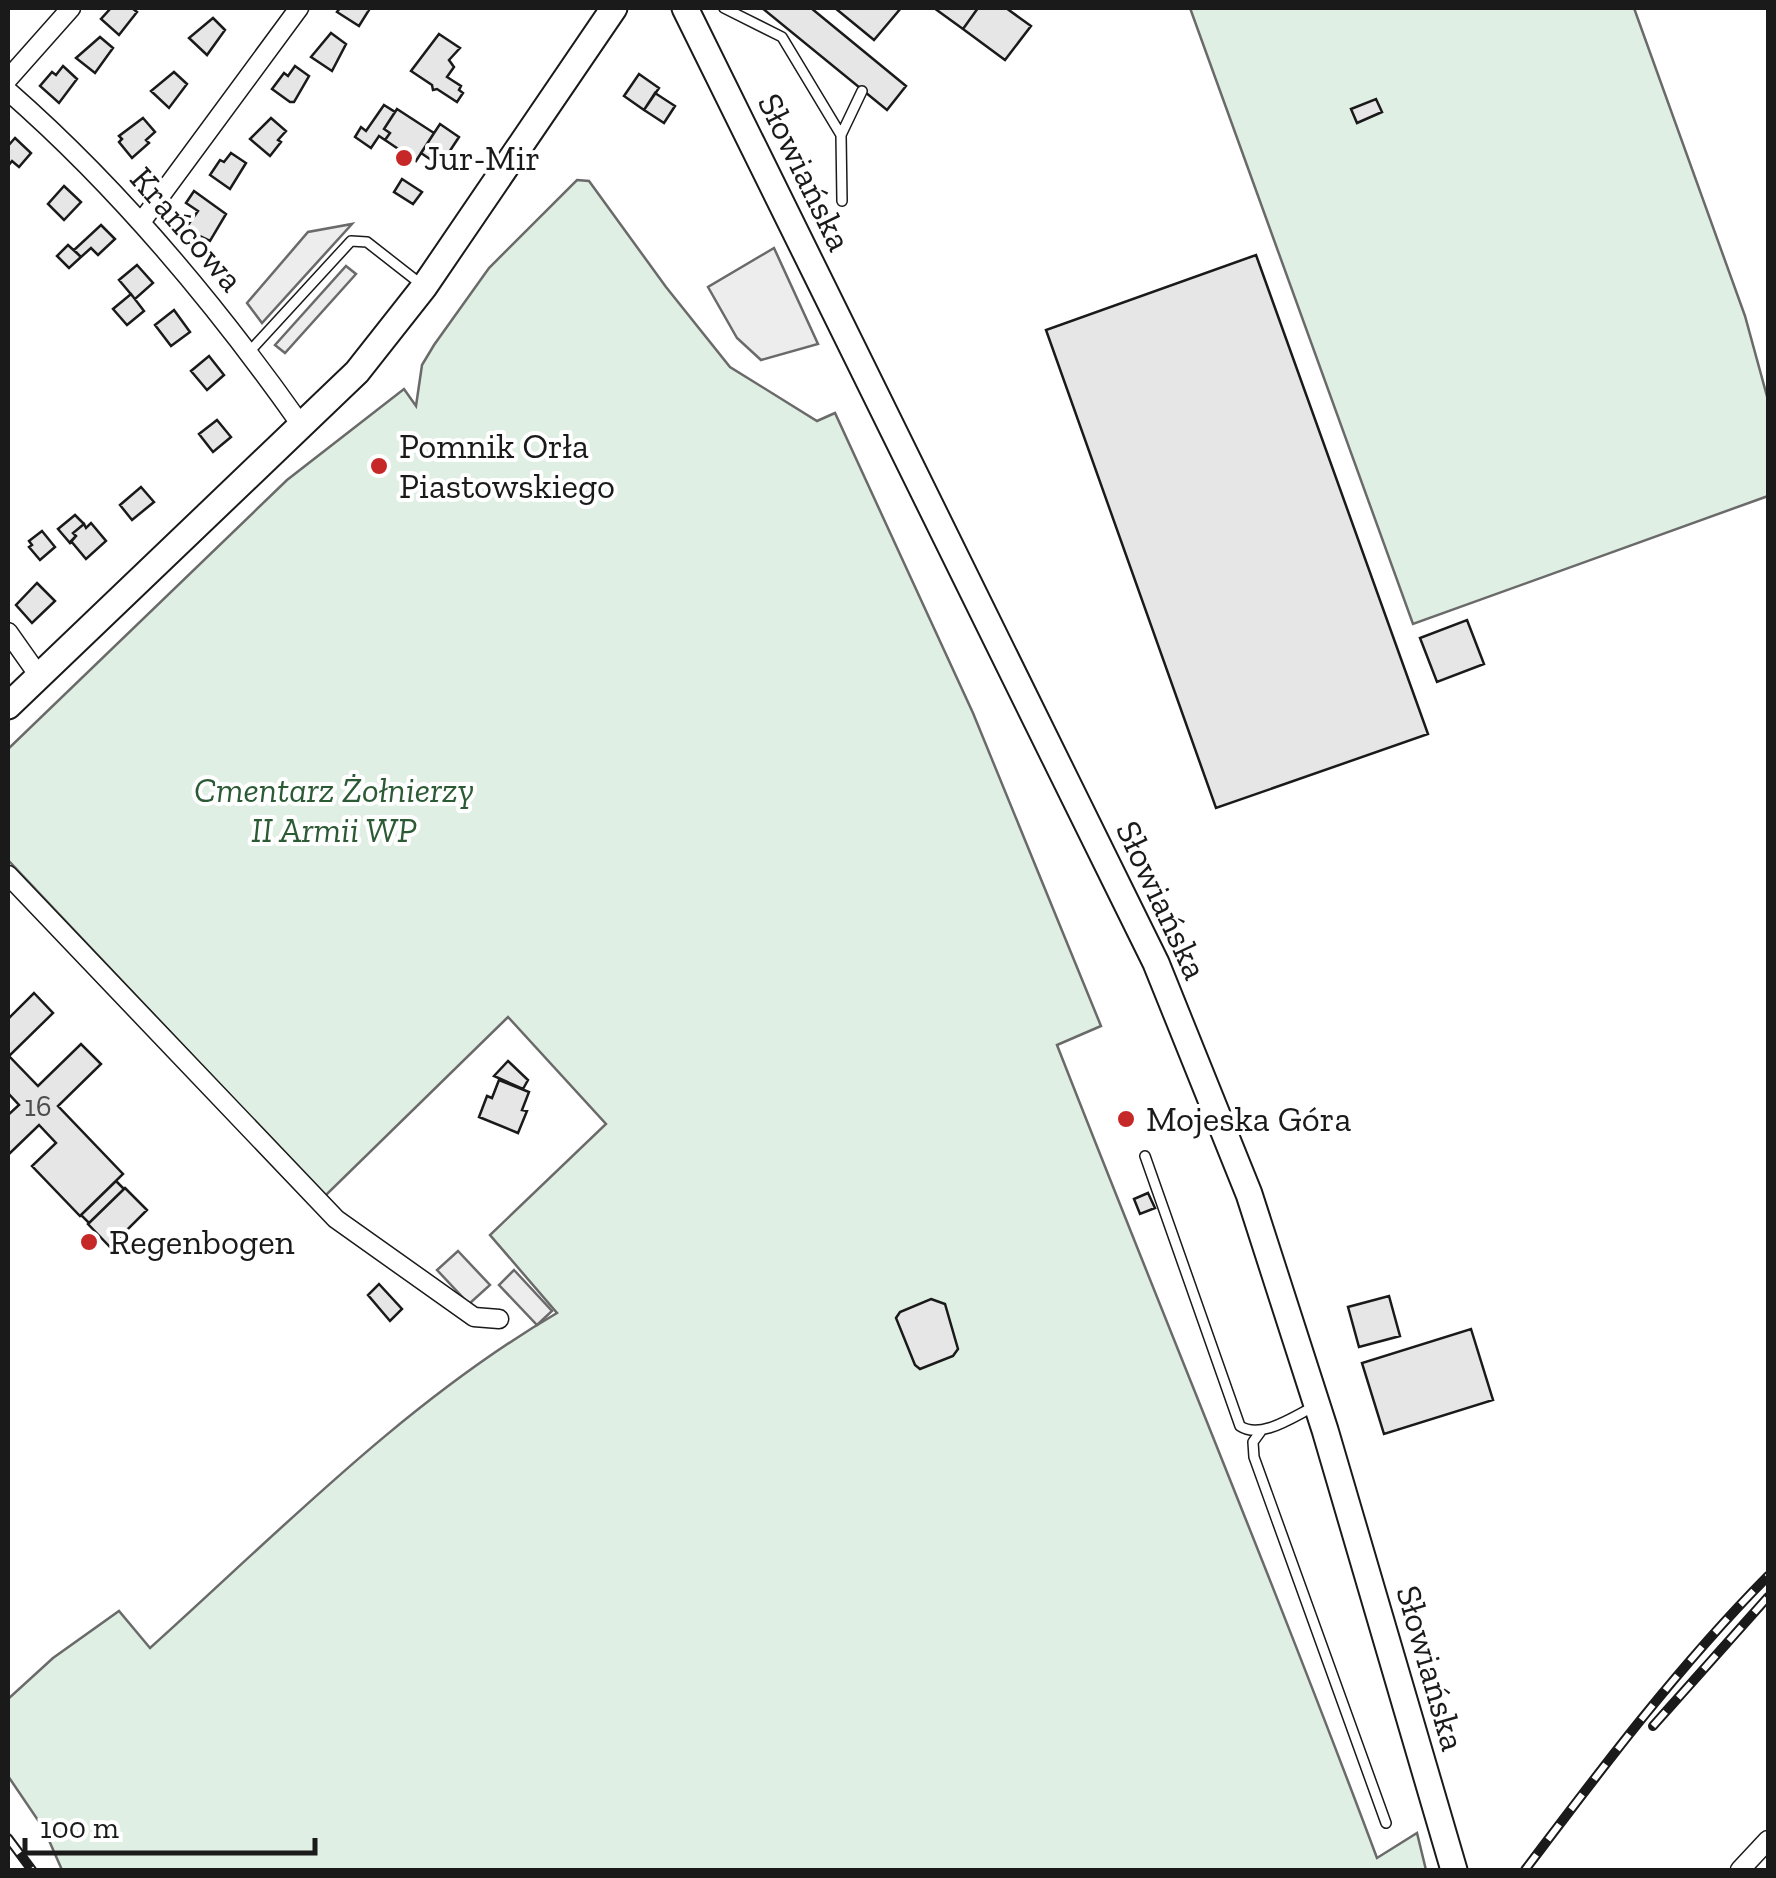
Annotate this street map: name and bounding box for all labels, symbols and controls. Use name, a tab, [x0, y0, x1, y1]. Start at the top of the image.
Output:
street label: Słowiańska	[749, 86, 861, 258]
place label: Jur-Mir	[424, 137, 540, 179]
marker: Jur-Mir	[393, 147, 415, 169]
street label: Krańcowa	[121, 158, 253, 300]
place label: Pomnik Orła Piastowskiego	[399, 425, 615, 507]
marker: Pomnik Orła Piastowskiego	[368, 455, 390, 477]
park label: Cmentarz Żołnierzy II Armii WP	[194, 769, 474, 851]
street label: Słowiańska	[1107, 814, 1217, 986]
house number: 16	[24, 1088, 52, 1124]
place label: Mojeska Góra	[1146, 1098, 1352, 1140]
marker: Mojeska Góra	[1115, 1108, 1137, 1130]
place label: Regenbogen	[109, 1221, 295, 1263]
marker: Regenbogen	[78, 1231, 100, 1253]
street label: Słowiańska	[1387, 1581, 1475, 1755]
scale bar	[25, 1793, 315, 1855]
text: 100 m	[40, 1810, 119, 1846]

